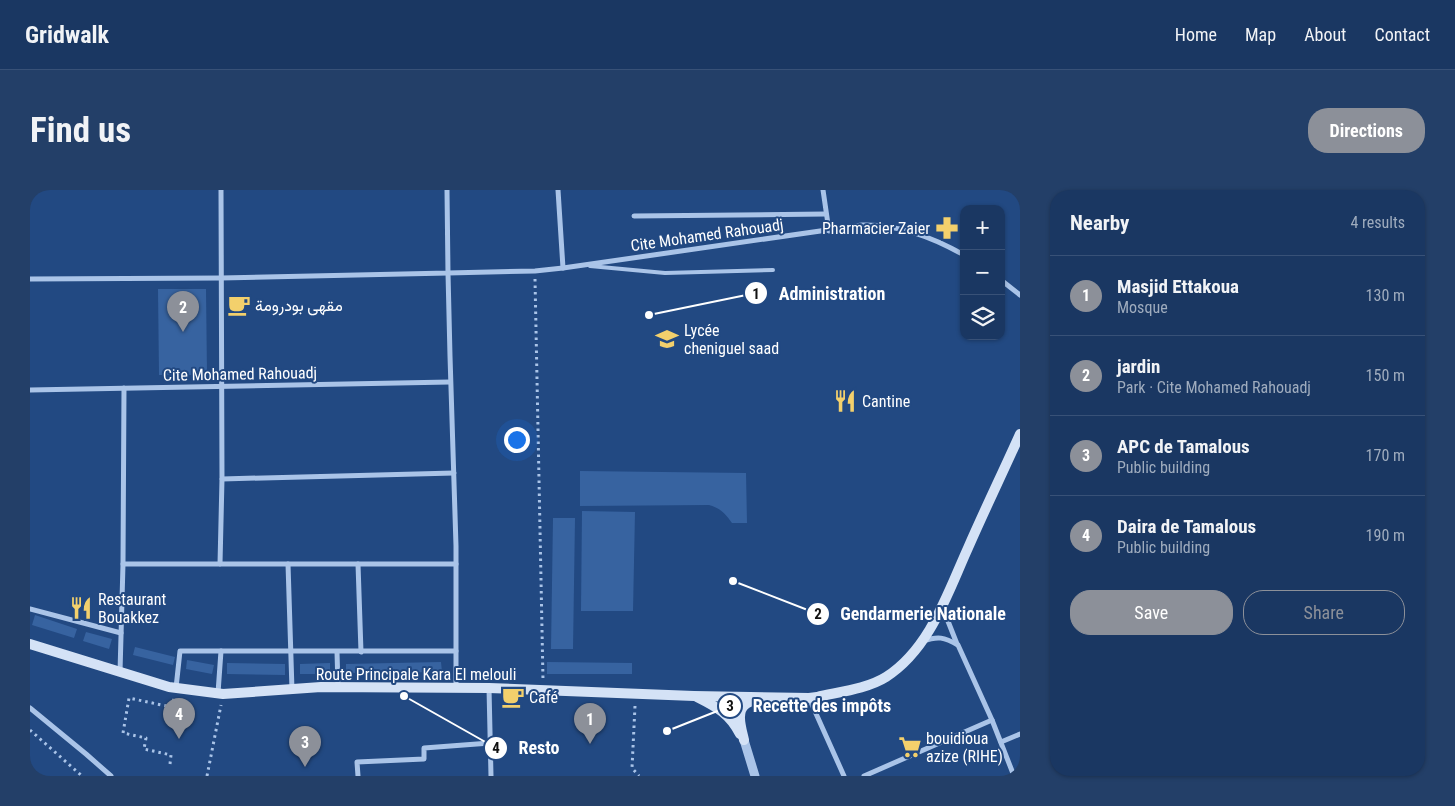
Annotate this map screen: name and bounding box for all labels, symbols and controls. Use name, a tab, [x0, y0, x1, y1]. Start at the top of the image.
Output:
text: Gridwalk	[25, 21, 109, 49]
text: Home	[1175, 24, 1217, 45]
text: Map	[1245, 24, 1276, 45]
text: About	[1304, 24, 1346, 45]
text: Contact	[1374, 24, 1430, 45]
button: Directions	[1308, 108, 1425, 153]
text: Find us	[30, 110, 131, 151]
map controls	[960, 205, 1005, 340]
button: +	[960, 205, 1005, 250]
text: Nearby	[1070, 211, 1129, 235]
text: 4 results	[1350, 213, 1405, 232]
street label: Cite Mohamed Rahouadj	[629, 215, 785, 255]
pharmacy icon: Pharmacier Zaier	[934, 215, 960, 241]
place label: Pharmacier Zaier	[822, 219, 930, 238]
button: −	[960, 250, 1005, 295]
text: Masjid Ettakoua	[1117, 275, 1239, 298]
callout: Administration	[744, 277, 895, 310]
text: Administration	[779, 283, 885, 304]
text: 1	[752, 285, 760, 303]
text: 1	[1082, 286, 1090, 305]
text: 130 m	[1366, 286, 1405, 305]
pin: 2	[167, 291, 199, 332]
cafe icon: مقهى بودرومة	[226, 292, 252, 318]
button: layers	[960, 295, 1005, 340]
place label: مقهى بودرومة	[255, 296, 343, 316]
text: Mosque	[1117, 298, 1168, 317]
place label: Lycée cheniguel saad	[684, 321, 779, 358]
school or university icon: Lycée cheniguel saad	[654, 326, 680, 352]
text: jardin	[1117, 355, 1160, 378]
street label: Cite Mohamed Rahouadj	[163, 363, 317, 385]
text: 2	[1082, 366, 1090, 385]
text: 150 m	[1366, 366, 1405, 385]
text: Park · Cite Mohamed Rahouadj	[1117, 378, 1311, 397]
restaurant icon: Cantine	[832, 388, 858, 414]
place label: Cantine	[862, 392, 910, 411]
your location	[504, 427, 530, 453]
text: APC de Tamalous	[1117, 435, 1250, 458]
text: 3	[1082, 446, 1090, 465]
text: 170 m	[1366, 446, 1405, 465]
text: Public building	[1117, 458, 1210, 477]
text: Daira de Tamalous	[1117, 515, 1256, 538]
text: 4	[1082, 526, 1090, 545]
text: 190 m	[1366, 526, 1405, 545]
text: Public building	[1117, 538, 1210, 557]
place label: Restaurant Bouakkez	[98, 590, 166, 627]
button: Save	[1070, 590, 1233, 635]
button: Share	[1243, 590, 1405, 635]
restaurant icon: Restaurant Bouakkez	[68, 595, 94, 621]
callout: Gendarmerie Nationale	[805, 597, 1016, 630]
text: Gendarmerie Nationale	[840, 603, 1006, 624]
text: 2	[814, 605, 822, 623]
street label: Route Principale Kara El melouli	[316, 665, 516, 684]
cafe icon: Café	[500, 684, 526, 710]
place label: Café	[529, 688, 558, 707]
callout: Recette des impôts	[718, 689, 901, 722]
text: Recette des impôts	[753, 695, 891, 716]
text: 3	[726, 697, 734, 715]
pin: 4	[163, 698, 195, 739]
pin: 1	[574, 703, 606, 744]
pin: 3	[289, 726, 321, 767]
place label: bouidioua azize (RIHE)	[926, 729, 1003, 766]
callout: Resto	[483, 731, 569, 764]
supermarket icon: bouidioua azize (RIHE)	[897, 734, 923, 760]
text: Resto	[519, 737, 560, 758]
text: 4	[492, 739, 500, 757]

